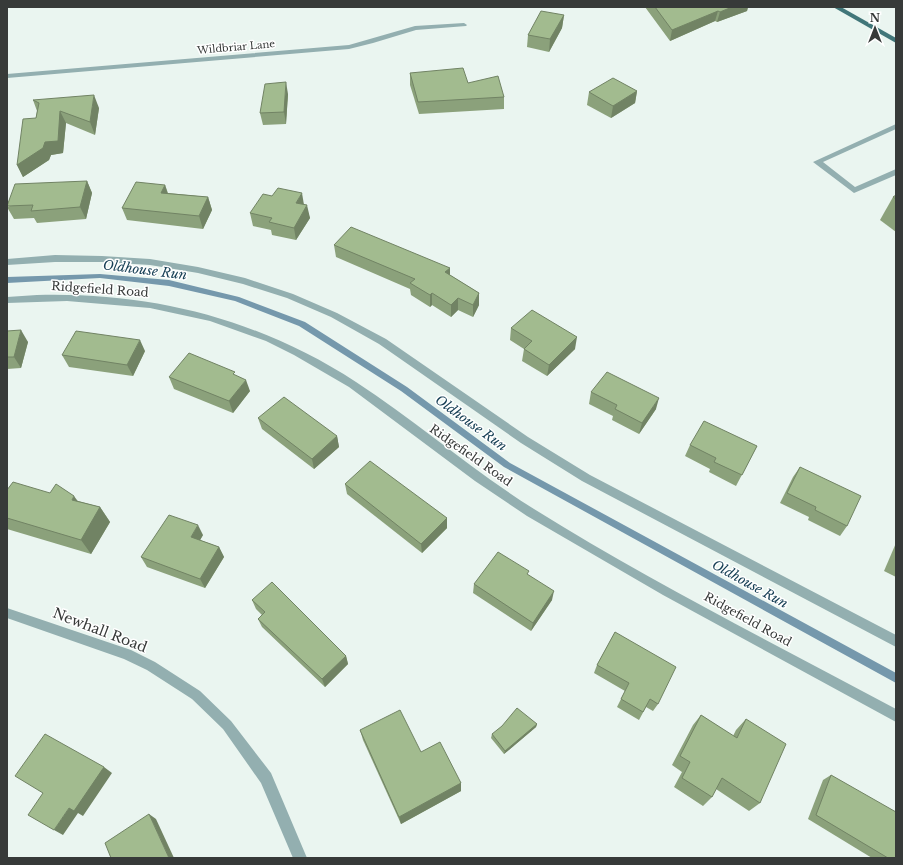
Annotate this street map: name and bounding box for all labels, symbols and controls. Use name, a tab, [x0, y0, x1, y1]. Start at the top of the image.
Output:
north arrow	[855, 8, 895, 48]
text: N	[870, 11, 881, 25]
street label: Wildbriar Lane	[196, 37, 276, 57]
water label: Oldhouse Run	[102, 256, 188, 284]
street label: Ridgefield Road	[51, 278, 149, 300]
water label: Oldhouse Run	[432, 391, 510, 455]
street label: Ridgefield Road	[427, 421, 515, 489]
water label: Oldhouse Run	[709, 556, 791, 612]
street label: Ridgefield Road	[702, 589, 794, 649]
street label: Newhall Road	[50, 604, 150, 656]

